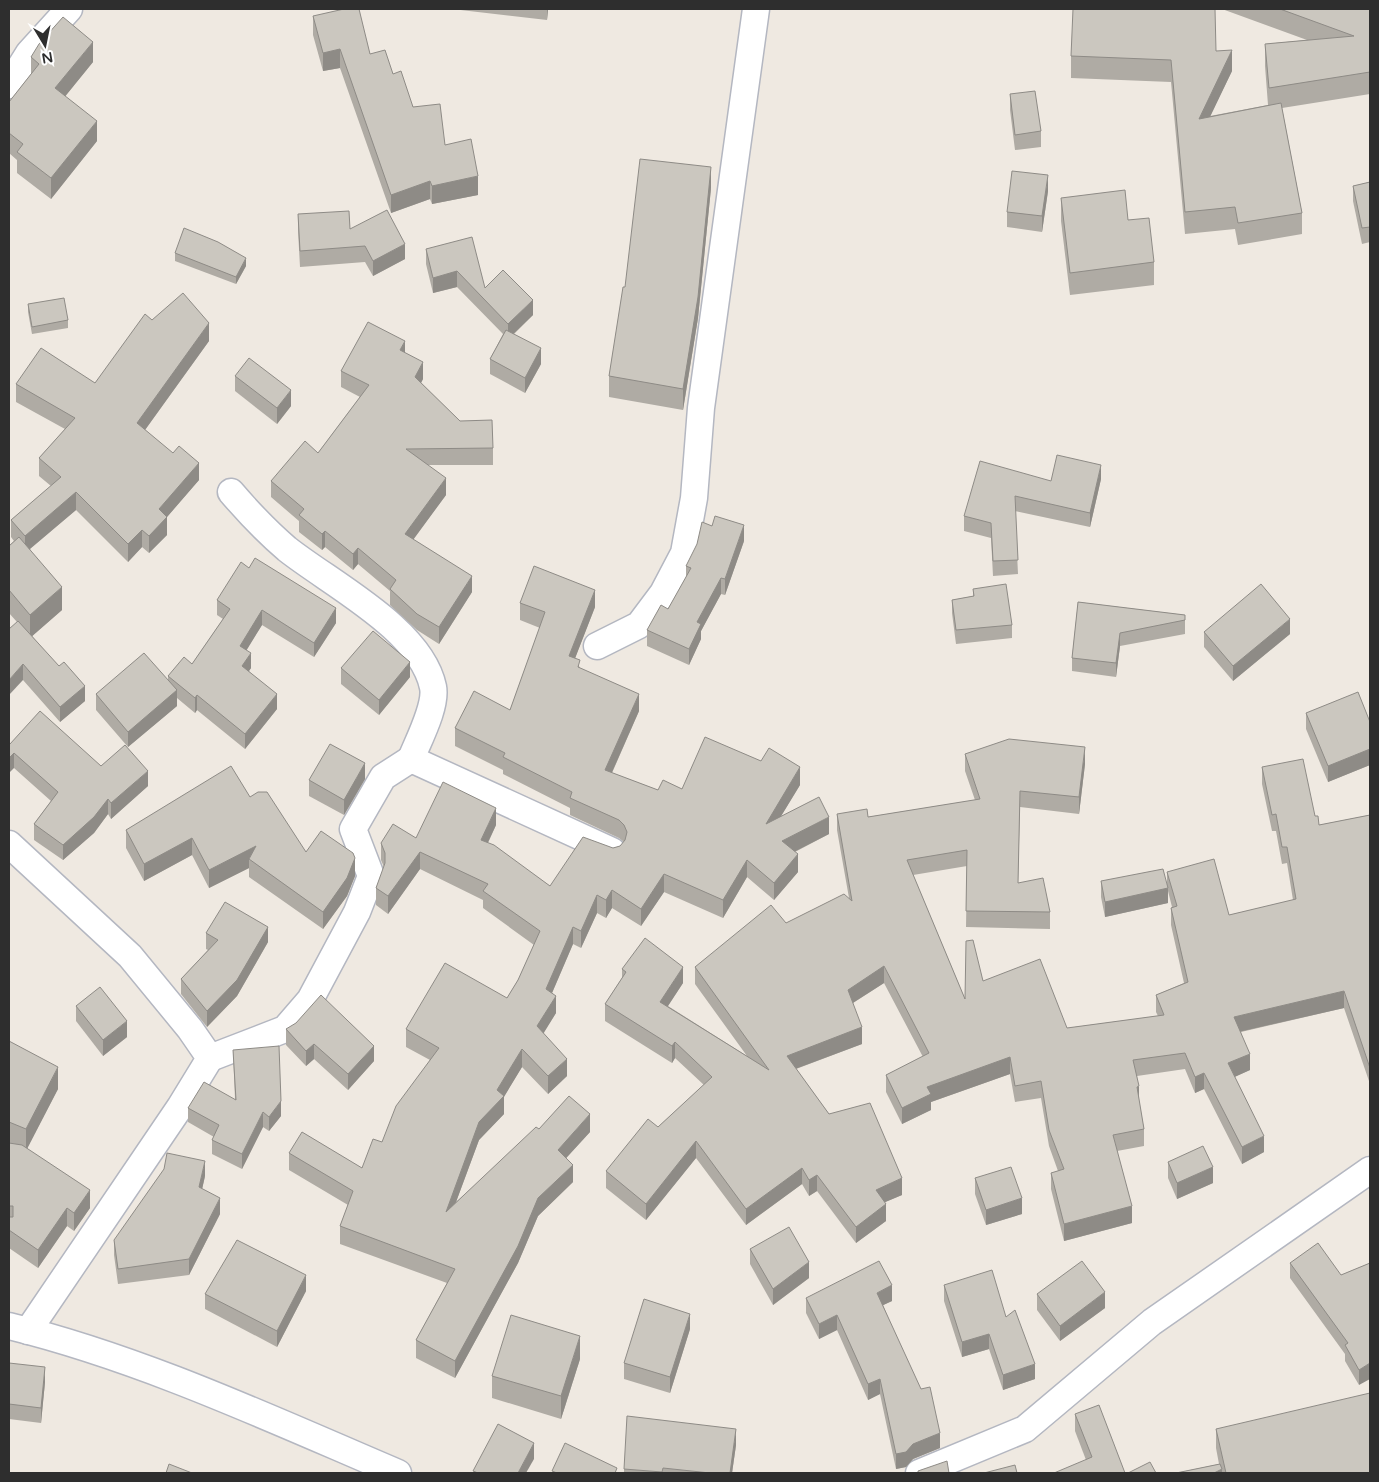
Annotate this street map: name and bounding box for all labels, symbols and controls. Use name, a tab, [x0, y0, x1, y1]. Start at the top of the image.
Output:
north arrow	[20, 20, 70, 70]
text: N	[40, 48, 54, 67]

